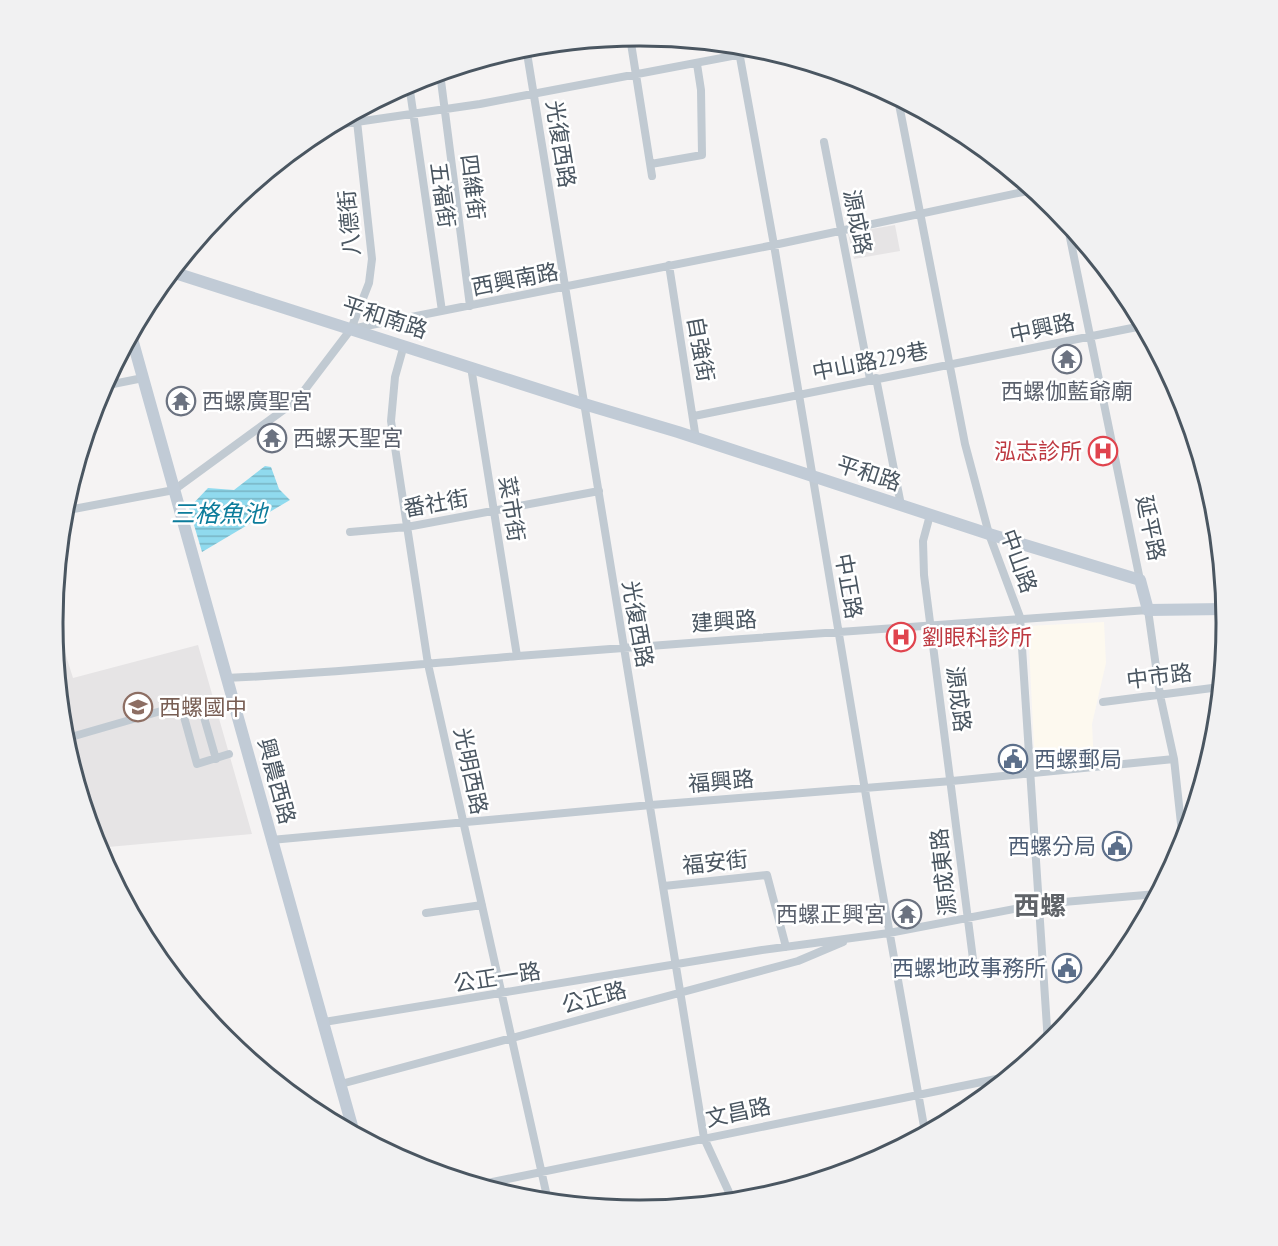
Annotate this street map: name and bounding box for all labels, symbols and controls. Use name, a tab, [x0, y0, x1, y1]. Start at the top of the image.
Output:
street label: 光復西路	[540, 98, 582, 190]
street label: 四維街	[455, 153, 491, 221]
street label: 五福街	[425, 160, 461, 230]
street label: 源成路	[838, 187, 878, 257]
street label: 八德街	[332, 189, 366, 257]
street label: 西興南路	[469, 257, 561, 301]
street label: 平和南路	[339, 290, 431, 344]
street label: 中興路	[1007, 307, 1077, 349]
street label: 自強街	[681, 314, 721, 384]
street label: 中山路229巷	[810, 336, 930, 386]
temple icon: 西螺伽藍爺廟	[1051, 343, 1083, 375]
place label: 西螺伽藍爺廟	[1001, 377, 1133, 405]
temple icon: 西螺廣聖宮	[165, 385, 197, 417]
place label: 西螺廣聖宮	[202, 387, 312, 415]
temple icon: 西螺天聖宮	[256, 422, 288, 454]
place label: 西螺天聖宮	[293, 424, 403, 452]
hospital icon: 泓志診所	[1087, 435, 1119, 467]
place label: 泓志診所	[994, 437, 1082, 465]
street label: 平和路	[833, 449, 905, 497]
street label: 菜市街	[493, 474, 531, 544]
street label: 番社街	[401, 483, 471, 523]
street label: 延平路	[1130, 493, 1172, 563]
water label: 三格魚池	[171, 498, 270, 529]
street label: 中山路	[995, 525, 1043, 597]
street label: 中正路	[829, 551, 869, 621]
street label: 光復西路	[617, 578, 659, 670]
street label: 建興路	[690, 605, 758, 637]
hospital icon: 劉眼科診所	[885, 621, 917, 653]
place label: 劉眼科診所	[922, 623, 1032, 651]
street label: 中市路	[1125, 658, 1193, 694]
street label: 源成路	[941, 665, 977, 733]
school or university icon: 西螺國中	[122, 691, 154, 723]
place label: 西螺國中	[159, 693, 247, 721]
street label: 光明西路	[448, 725, 494, 817]
street label: 興農西路	[252, 735, 302, 827]
public building icon: 西螺郵局	[997, 743, 1029, 775]
place label: 西螺郵局	[1034, 745, 1122, 773]
street label: 福興路	[687, 764, 755, 798]
street label: 源成東路	[924, 827, 962, 917]
public building icon: 西螺分局	[1101, 830, 1133, 862]
place label: 西螺分局	[1008, 832, 1096, 860]
street label: 福安街	[681, 845, 749, 879]
district label: 西螺	[1014, 889, 1066, 922]
temple icon: 西螺正興宮	[891, 898, 923, 930]
place label: 西螺正興宮	[776, 900, 886, 928]
public building icon: 西螺地政事務所	[1051, 952, 1083, 984]
place label: 西螺地政事務所	[892, 954, 1046, 982]
street label: 公正一路	[451, 956, 543, 998]
street label: 公正路	[558, 975, 630, 1019]
street label: 文昌路	[703, 1091, 773, 1133]

